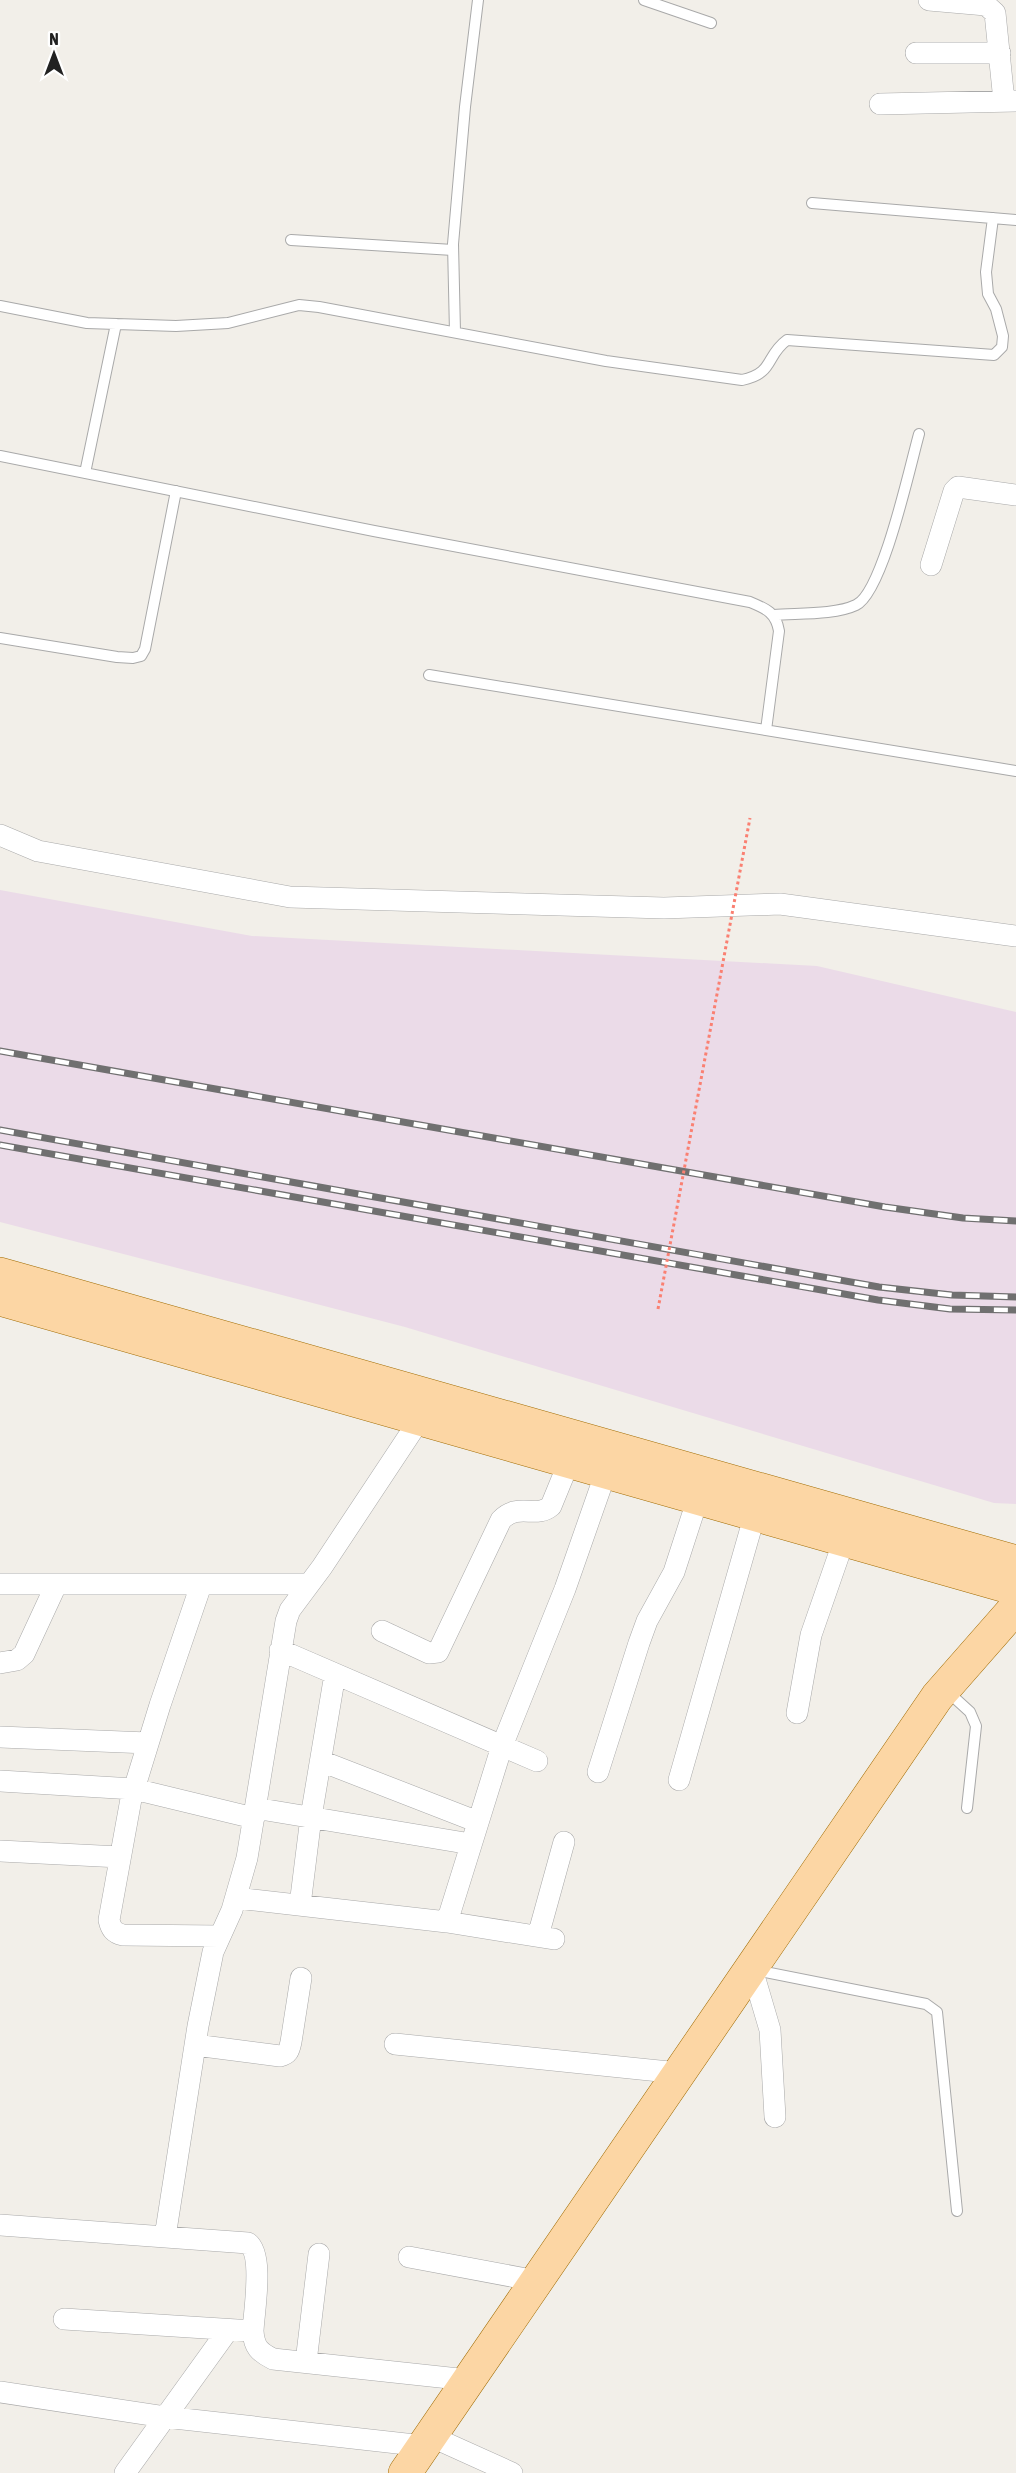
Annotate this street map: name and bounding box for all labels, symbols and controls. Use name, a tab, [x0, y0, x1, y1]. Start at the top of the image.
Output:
north arrow	[24, 24, 84, 84]
text: N	[49, 30, 59, 48]

